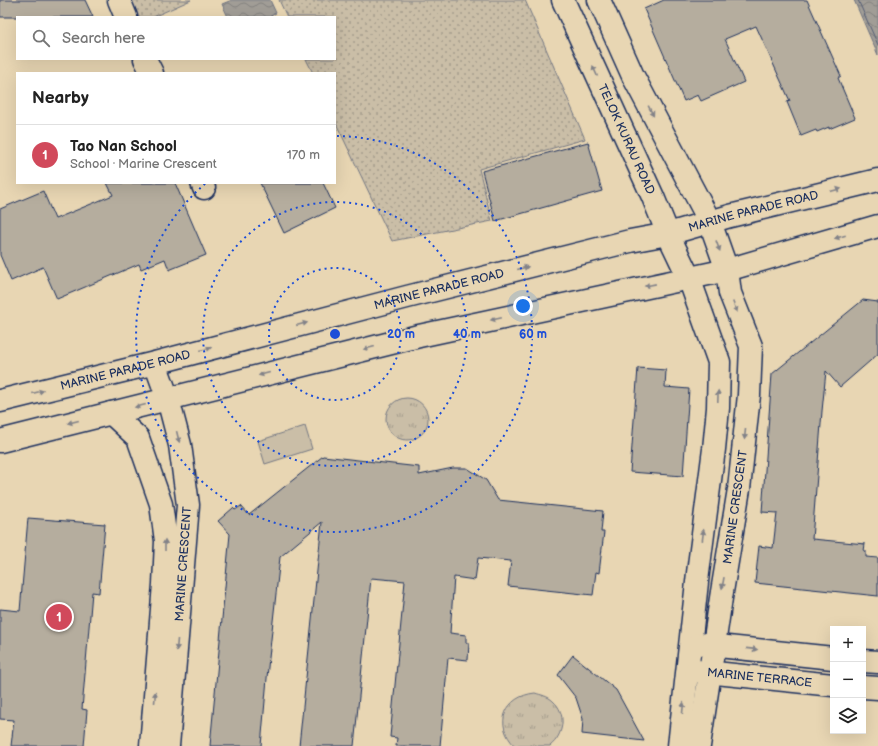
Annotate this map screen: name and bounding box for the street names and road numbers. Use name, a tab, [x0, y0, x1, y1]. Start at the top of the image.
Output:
street label: TELOK KURAU ROAD	[594, 82, 658, 197]
street label: MARINE PARADE ROAD	[687, 188, 820, 236]
street label: MARINE PARADE ROAD	[372, 266, 506, 313]
street label: MARINE PARADE ROAD	[59, 347, 192, 394]
street label: MARINE CRESCENT	[720, 448, 751, 565]
street label: MARINE CRESCENT	[172, 505, 195, 622]
street label: MARINE TERRACE	[706, 665, 813, 691]

